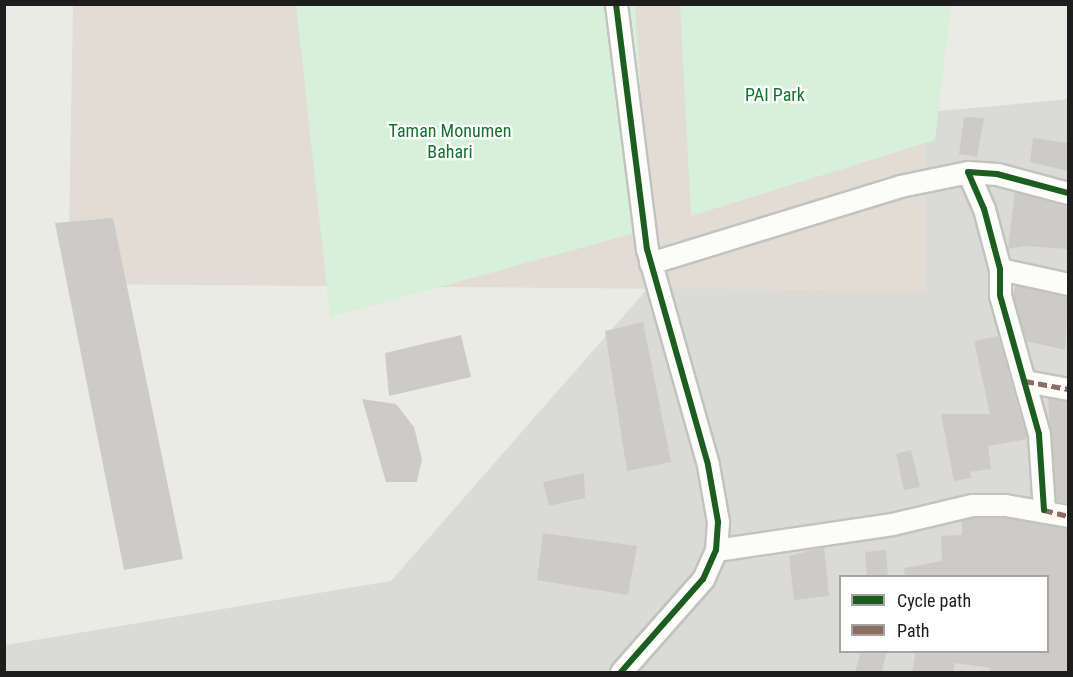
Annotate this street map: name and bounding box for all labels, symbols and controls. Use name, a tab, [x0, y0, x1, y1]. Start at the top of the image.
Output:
park label: PAI Park	[745, 84, 805, 106]
park label: Taman Monumen Bahari	[389, 121, 511, 164]
legend	[839, 575, 1049, 653]
text: Cycle path	[897, 590, 971, 611]
text: Path	[897, 620, 930, 641]

